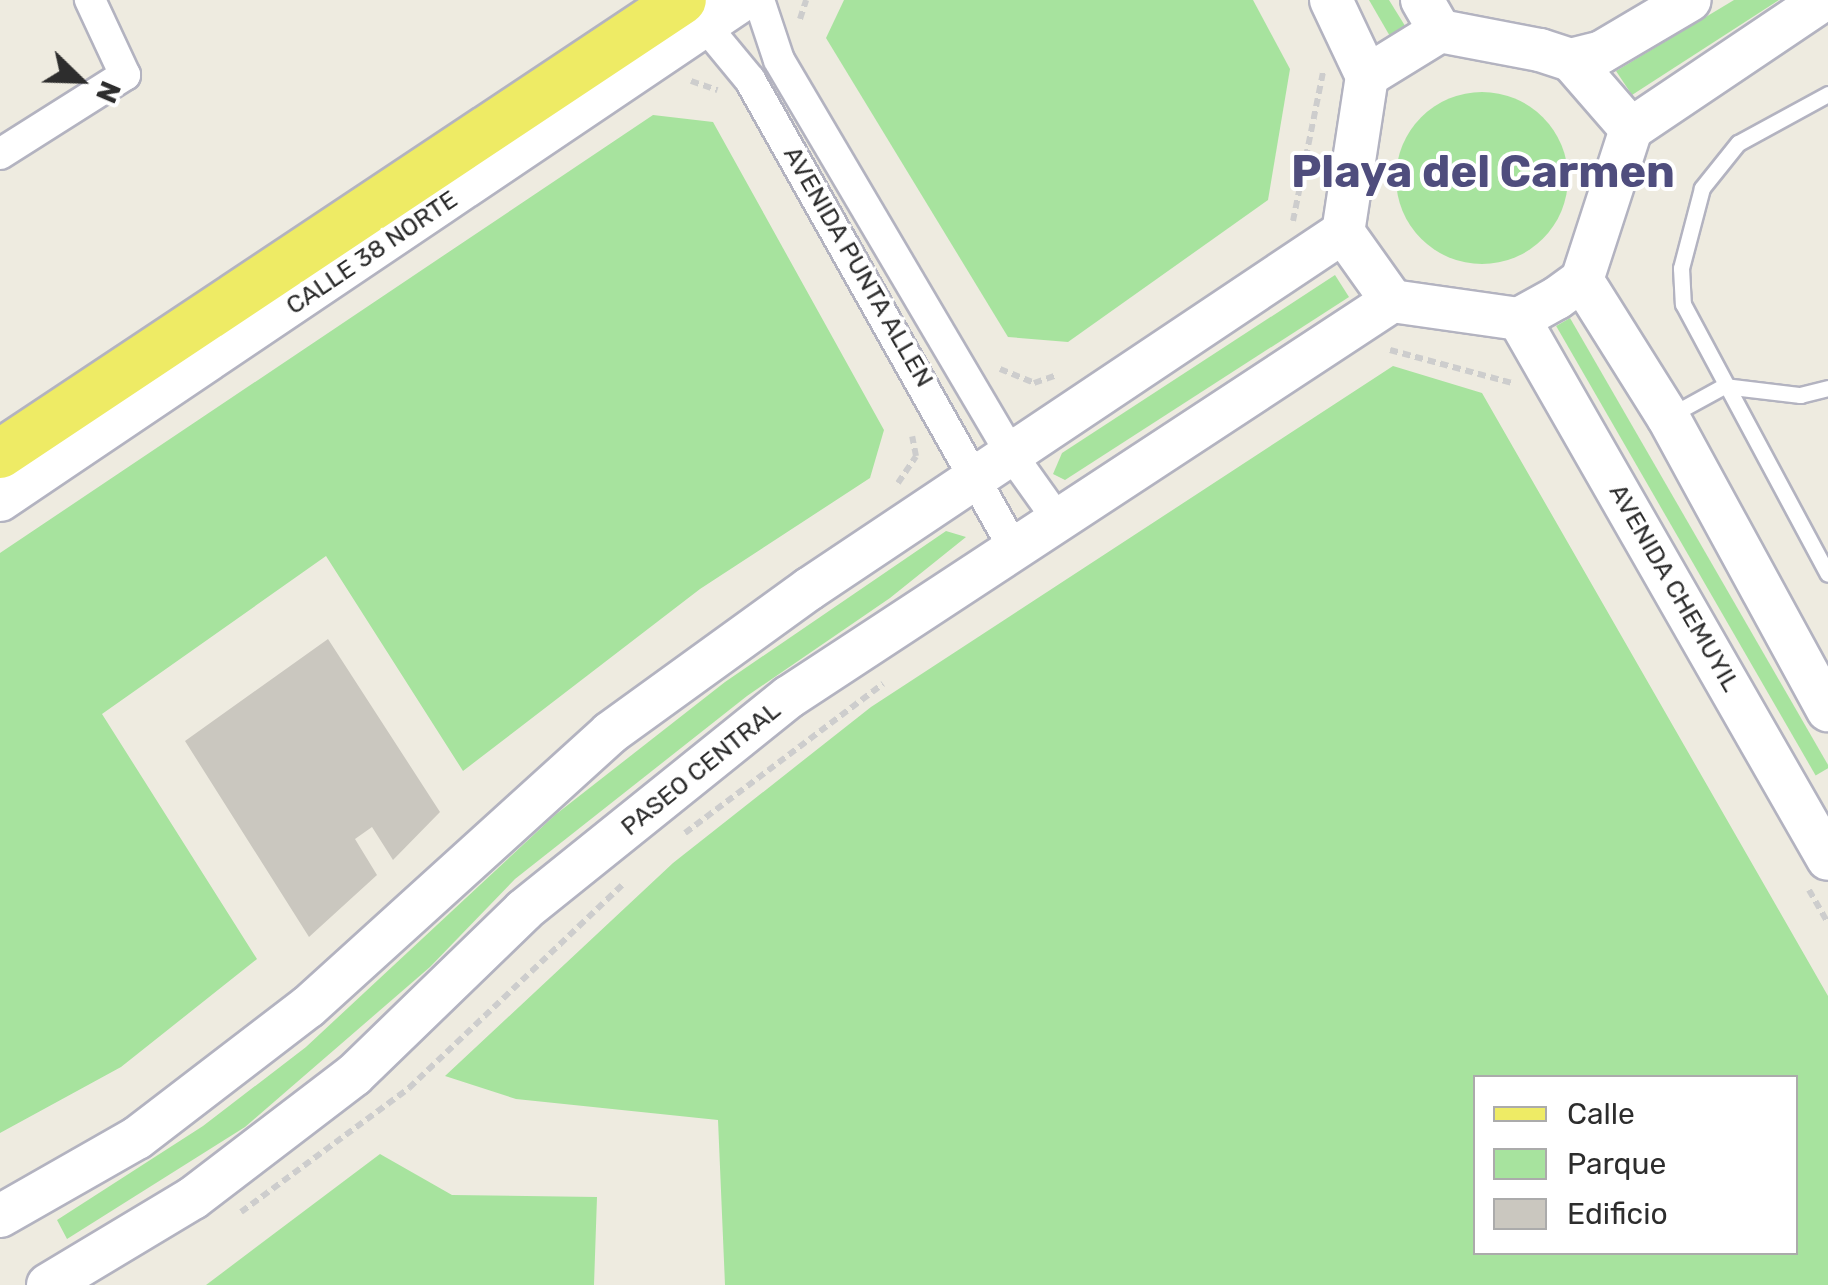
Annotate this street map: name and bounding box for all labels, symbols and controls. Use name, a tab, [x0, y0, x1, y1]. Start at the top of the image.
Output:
north arrow	[30, 30, 130, 130]
text: N	[89, 76, 127, 108]
street label: AVENIDA PUNTA ALLEN	[776, 140, 940, 394]
district label: Playa del Carmen	[1291, 145, 1675, 199]
street label: CALLE 38 NORTE	[281, 185, 463, 321]
street label: AVENIDA CHEMUYIL	[1602, 479, 1746, 697]
street label: PASEO CENTRAL	[615, 696, 787, 842]
legend	[1473, 1075, 1798, 1255]
text: Calle	[1567, 1096, 1635, 1132]
text: Parque	[1567, 1146, 1666, 1182]
text: Edificio	[1567, 1196, 1668, 1232]

